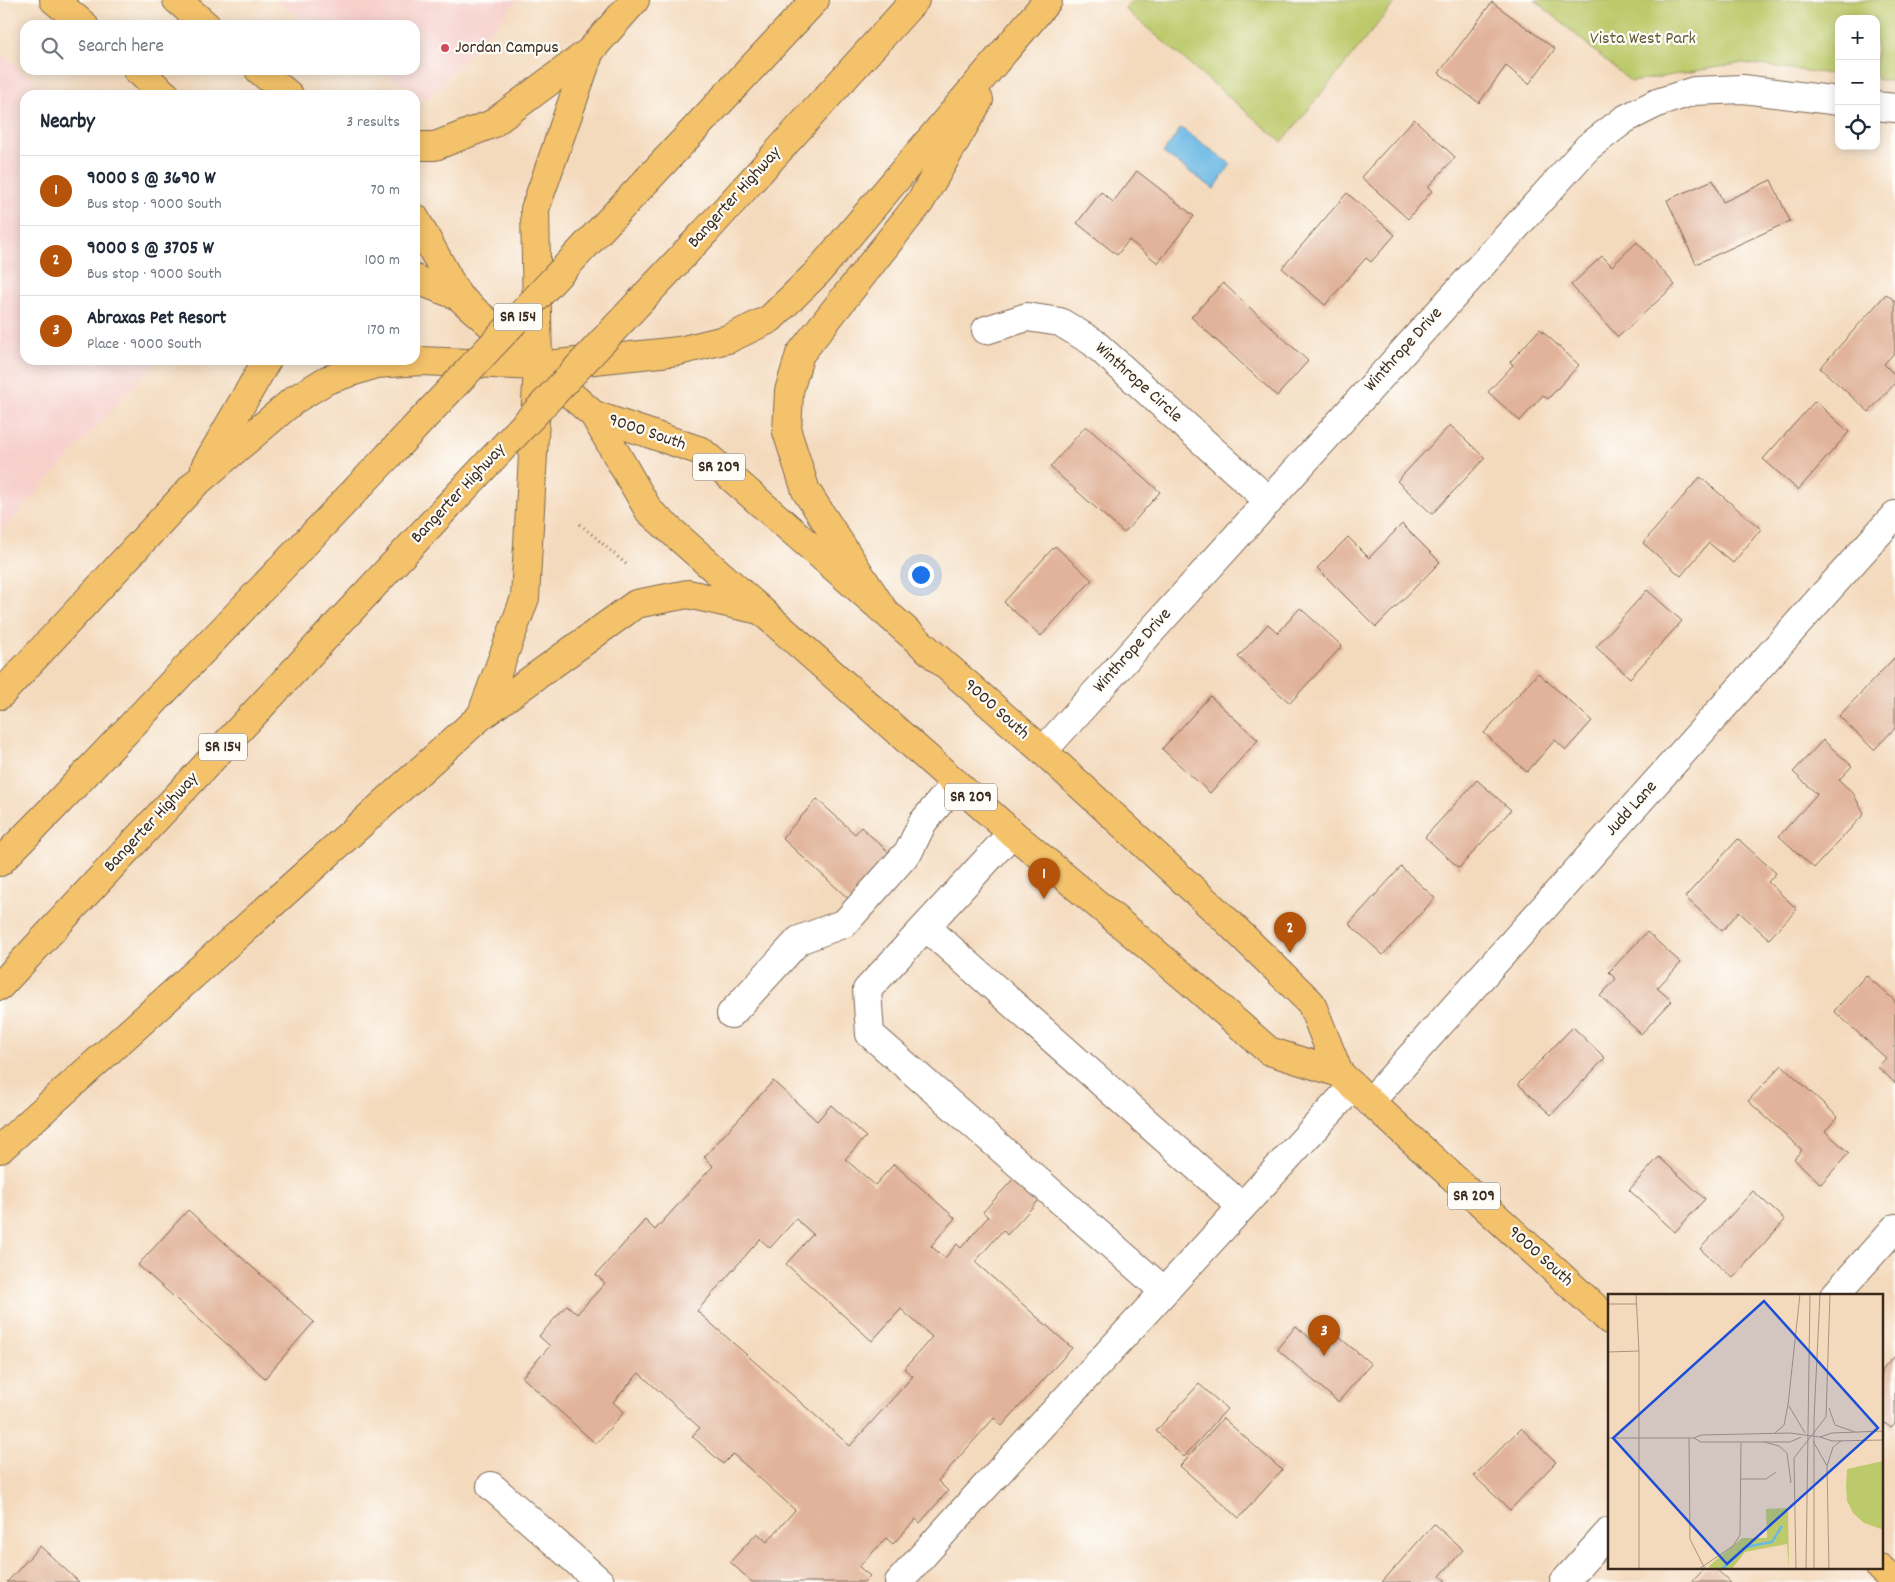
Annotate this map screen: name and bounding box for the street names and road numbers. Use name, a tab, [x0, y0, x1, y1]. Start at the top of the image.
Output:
street label: Bangerter Highway	[683, 141, 788, 254]
street label: Winthrope Drive	[1359, 302, 1449, 398]
road number: SR 154	[494, 304, 542, 330]
street label: Winthrope Circle	[1089, 337, 1187, 429]
street label: 9000 South	[605, 408, 689, 458]
street label: Bangerter Highway	[406, 438, 513, 550]
road number: SR 209	[693, 454, 745, 481]
street label: Winthrope Drive	[1088, 603, 1178, 699]
street label: 9000 South	[958, 674, 1034, 746]
road number: SR 154	[199, 734, 247, 760]
street label: Bangerter Highway	[99, 767, 206, 879]
street label: Judd Lane	[1600, 776, 1664, 842]
road number: SR 209	[945, 784, 997, 810]
road number: SR 209	[1448, 1182, 1500, 1210]
street label: 9000 South	[1502, 1221, 1578, 1293]

